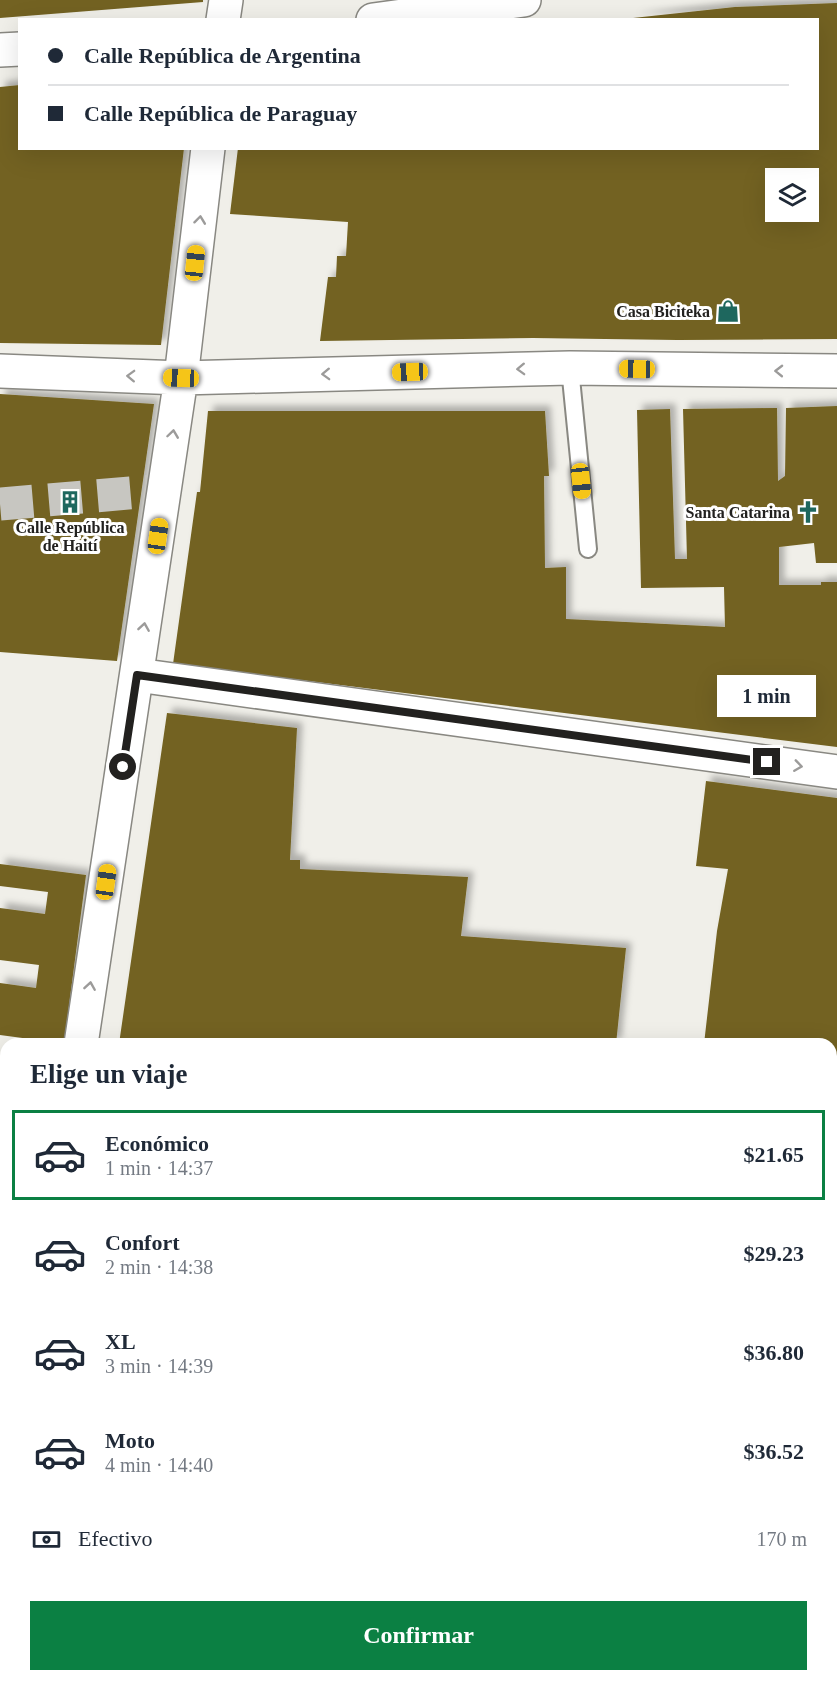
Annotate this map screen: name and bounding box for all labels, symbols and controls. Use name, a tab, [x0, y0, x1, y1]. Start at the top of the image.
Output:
text: Calle República de Argentina	[84, 43, 361, 68]
text: Calle República de Paraguay	[84, 101, 357, 126]
map controls	[765, 168, 819, 222]
button: layers	[765, 168, 819, 222]
one-way arrow	[193, 215, 205, 225]
car	[184, 244, 206, 282]
shop icon: Casa Biciteka	[715, 298, 741, 324]
place label: Casa Biciteka	[616, 303, 710, 320]
car	[619, 360, 655, 378]
car	[392, 362, 428, 382]
one-way arrow	[516, 363, 525, 376]
one-way arrow	[774, 364, 783, 377]
car	[163, 368, 199, 388]
one-way arrow	[321, 368, 330, 381]
one-way arrow	[126, 370, 135, 383]
one-way arrow	[167, 430, 179, 439]
car	[570, 462, 592, 500]
building icon: Calle República de Haití	[57, 489, 83, 515]
church icon: Santa Catarina	[795, 499, 821, 525]
place label: Santa Catarina	[686, 504, 790, 521]
car	[147, 517, 169, 555]
place label: Calle República de Haití	[16, 519, 124, 554]
one-way arrow	[137, 623, 150, 633]
callout: 1 min	[718, 675, 816, 717]
text: 1 min	[742, 685, 791, 707]
route end	[753, 748, 780, 775]
route start	[109, 753, 136, 780]
one-way arrow	[793, 760, 803, 772]
car	[95, 863, 117, 901]
one-way arrow	[83, 982, 96, 992]
text: Elige un viaje	[30, 1059, 188, 1089]
icon: car	[33, 1128, 87, 1182]
text: Económico	[105, 1131, 209, 1156]
text: $21.65	[744, 1142, 804, 1167]
text: 1 min · 14:37	[105, 1157, 213, 1179]
icon: car	[33, 1227, 87, 1281]
text: Confort	[105, 1230, 180, 1255]
text: $29.23	[744, 1241, 804, 1266]
text: 2 min · 14:38	[105, 1256, 213, 1278]
icon: car	[33, 1326, 87, 1380]
text: XL	[105, 1329, 136, 1354]
text: $36.80	[744, 1340, 804, 1365]
text: 3 min · 14:39	[105, 1355, 213, 1377]
icon: car	[33, 1425, 87, 1479]
text: Moto	[105, 1428, 155, 1453]
text: $36.52	[744, 1439, 804, 1464]
text: 4 min · 14:40	[105, 1454, 213, 1476]
icon: cash	[30, 1523, 63, 1556]
text: Efectivo	[78, 1526, 153, 1551]
text: 170 m	[756, 1528, 807, 1550]
button: Confirmar	[30, 1601, 807, 1670]

